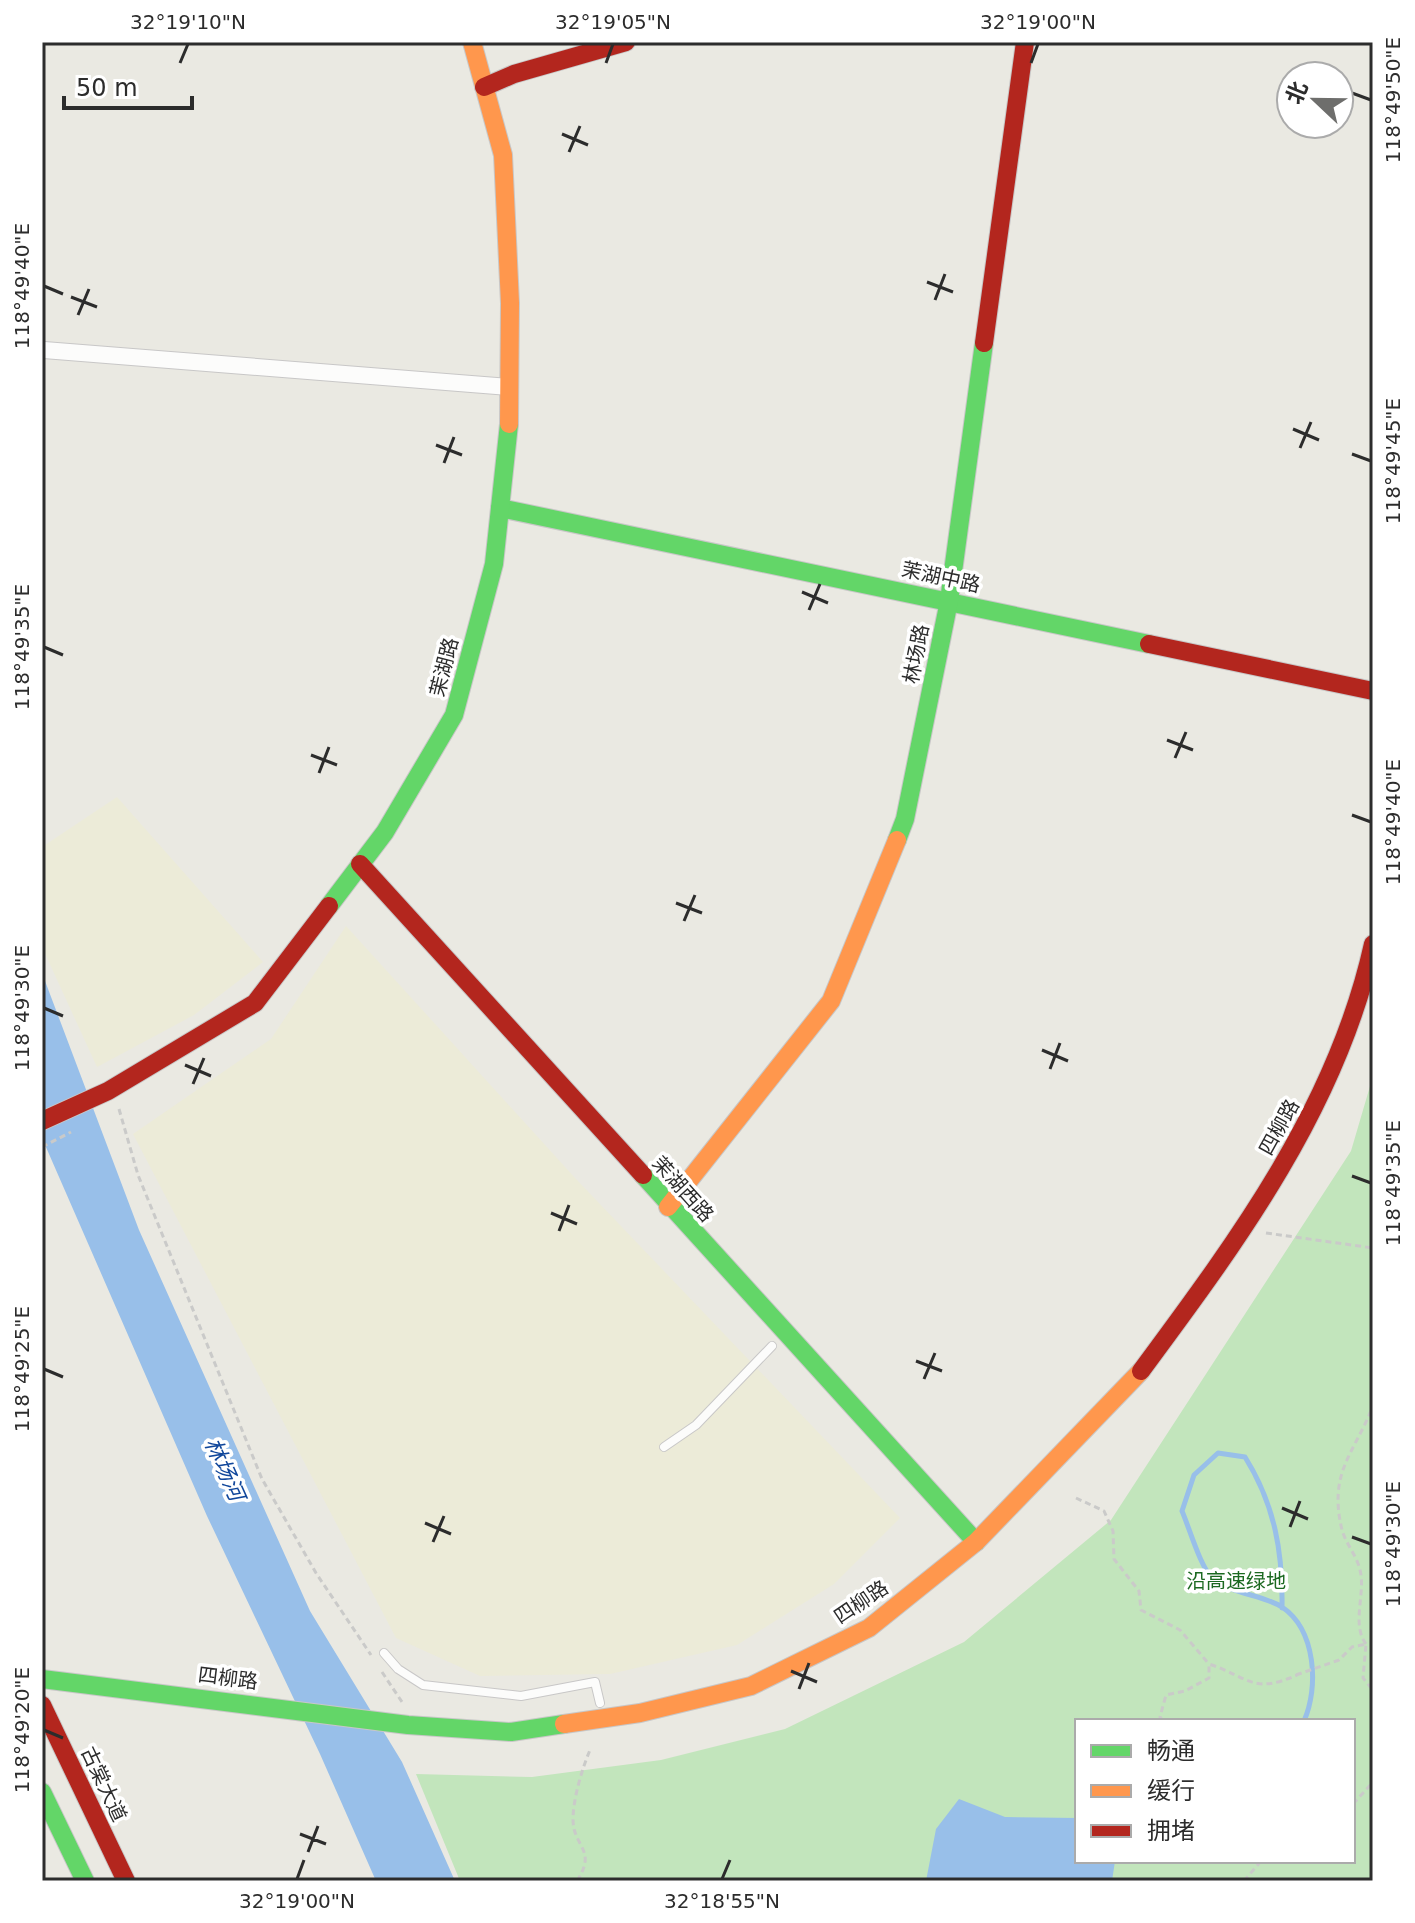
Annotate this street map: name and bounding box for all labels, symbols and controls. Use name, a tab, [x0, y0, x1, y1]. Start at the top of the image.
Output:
text: 32°19'10"N	[130, 10, 246, 34]
text: 32°19'05"N	[555, 10, 671, 34]
text: 32°19'00"N	[980, 10, 1096, 34]
text: 118°49'50"E	[1381, 37, 1405, 163]
scale bar	[64, 60, 192, 110]
north arrow	[1275, 60, 1355, 140]
text: 50 m	[76, 74, 138, 102]
text: 北	[1281, 78, 1313, 108]
text: 118°49'40"E	[10, 223, 34, 349]
text: 118°49'45"E	[1381, 398, 1405, 524]
street label: 茉湖中路	[899, 557, 983, 597]
text: 118°49'35"E	[10, 584, 34, 710]
street label: 林场路	[898, 622, 934, 686]
street label: 茉湖路	[425, 635, 463, 699]
text: 118°49'40"E	[1381, 759, 1405, 885]
text: 118°49'30"E	[10, 945, 34, 1071]
street label: 四柳路	[1254, 1095, 1304, 1159]
text: 118°49'35"E	[1381, 1120, 1405, 1246]
street label: 茉湖西路	[647, 1151, 719, 1227]
text: 118°49'25"E	[10, 1306, 34, 1432]
water label: 林场河	[200, 1434, 251, 1508]
text: 118°49'30"E	[1381, 1481, 1405, 1607]
park label: 沿高速绿地	[1186, 1569, 1286, 1593]
street label: 四柳路	[829, 1575, 893, 1629]
street label: 四柳路	[197, 1662, 259, 1694]
text: 118°49'20"E	[10, 1667, 34, 1793]
legend	[1075, 1719, 1355, 1863]
text: 畅通	[1147, 1737, 1195, 1765]
street label: 古棠大道	[76, 1743, 132, 1825]
text: 缓行	[1147, 1777, 1195, 1805]
text: 拥堵	[1147, 1817, 1195, 1845]
text: 32°19'00"N	[239, 1889, 355, 1913]
text: 32°18'55"N	[664, 1889, 780, 1913]

